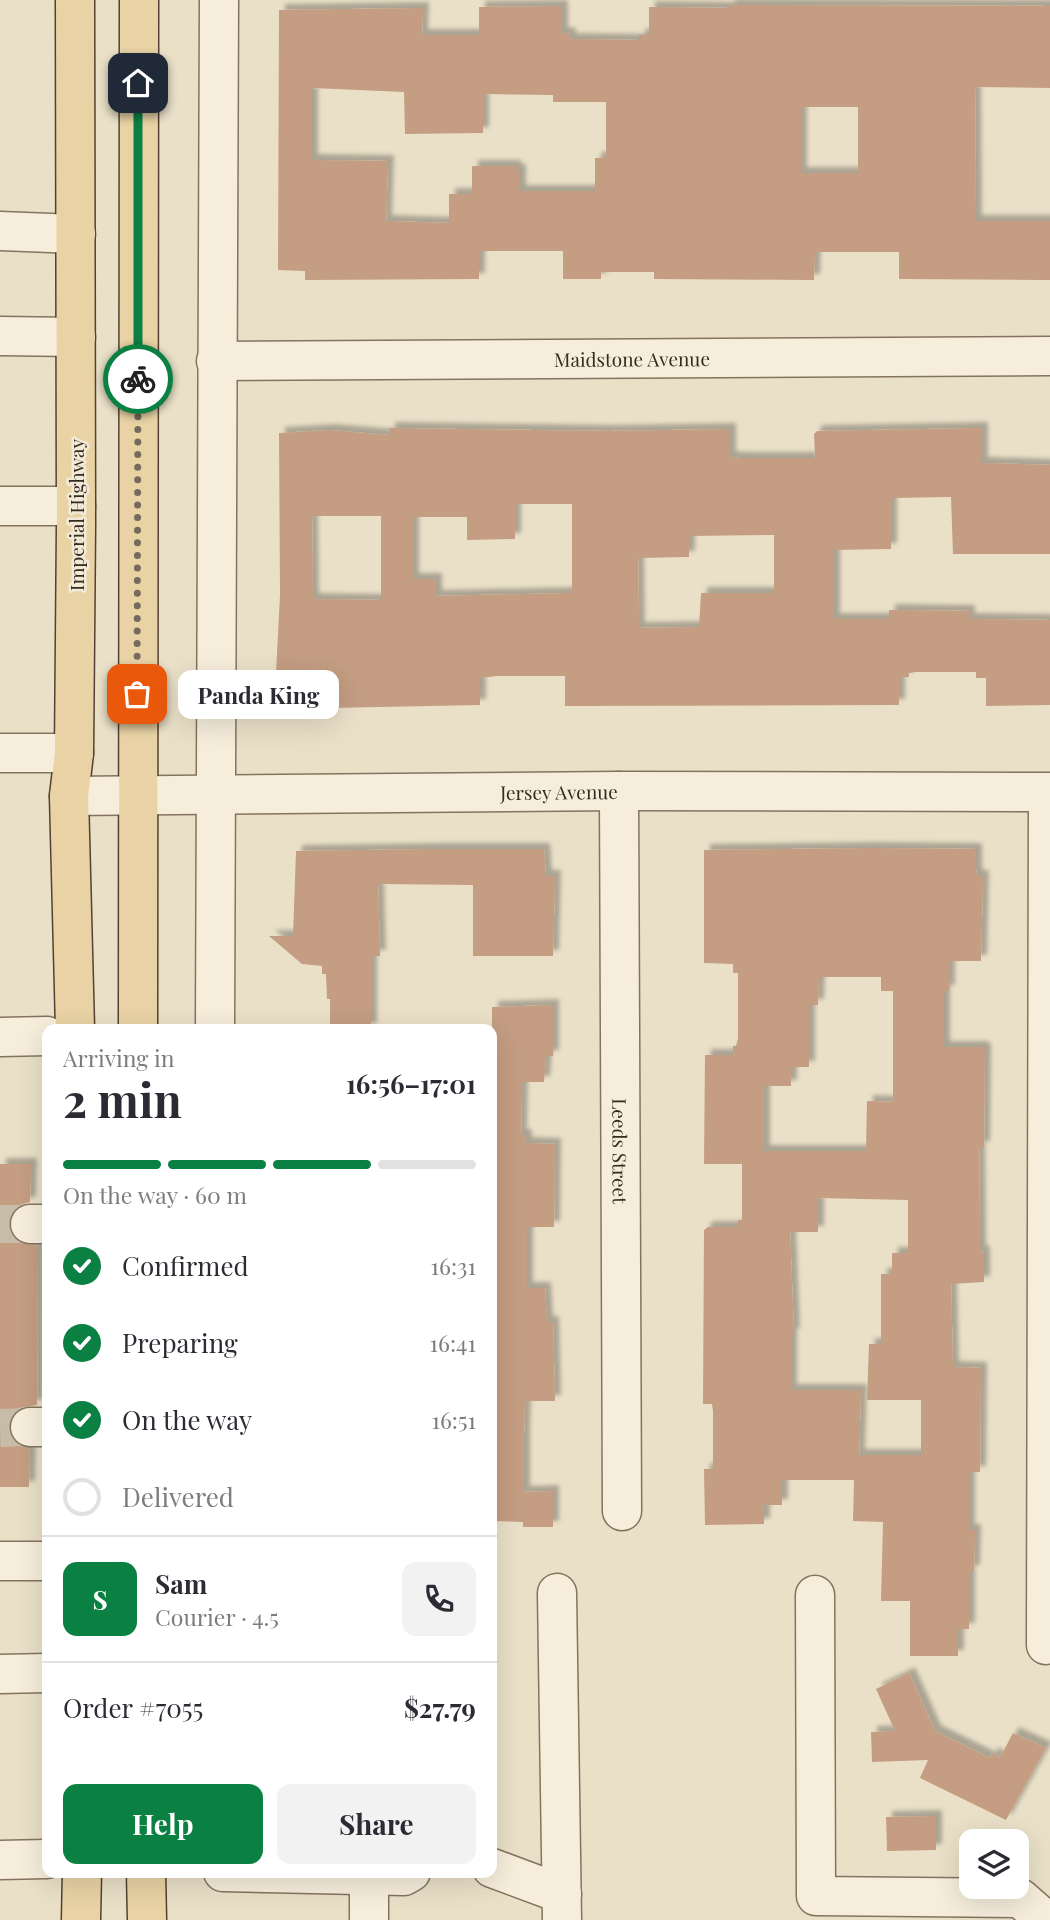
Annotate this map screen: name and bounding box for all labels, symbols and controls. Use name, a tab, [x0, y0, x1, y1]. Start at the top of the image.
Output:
pin	[108, 53, 168, 113]
icon: home	[119, 64, 157, 102]
courier	[103, 344, 173, 414]
street label: Maidstone Avenue	[554, 345, 710, 372]
icon: bike	[119, 360, 157, 398]
street label: Imperial Highway	[63, 439, 89, 591]
pin	[107, 664, 167, 724]
callout: Panda King	[179, 670, 340, 718]
icon: bag	[118, 675, 156, 713]
text: Panda King	[198, 679, 319, 710]
street label: Jersey Avenue	[499, 778, 618, 805]
text: Arriving in	[63, 1042, 175, 1073]
text: 16:56–17:01	[346, 1066, 476, 1101]
text: 2 min	[63, 1068, 182, 1130]
street label: Leeds Street	[607, 1098, 634, 1204]
text: On the way · 60 m	[63, 1179, 247, 1210]
icon: check	[63, 1247, 101, 1285]
text: Confirmed	[122, 1248, 249, 1283]
text: 16:31	[431, 1250, 476, 1281]
icon: check	[63, 1324, 101, 1362]
text: Preparing	[122, 1325, 238, 1360]
text: 16:41	[430, 1327, 476, 1358]
icon: check	[63, 1401, 101, 1439]
text: On the way	[122, 1402, 252, 1437]
text: 16:51	[431, 1404, 476, 1435]
text: Delivered	[122, 1479, 234, 1514]
button: phone	[402, 1562, 476, 1636]
text: Sam	[155, 1566, 207, 1601]
text: S	[92, 1582, 108, 1617]
text: Courier · 4.5	[155, 1601, 279, 1632]
text: Order #7055	[63, 1690, 203, 1725]
text: $27.79	[404, 1690, 476, 1725]
button: Help	[63, 1784, 263, 1864]
button: Share	[277, 1784, 476, 1864]
map controls	[959, 1829, 1029, 1899]
button: layers	[959, 1829, 1029, 1899]

